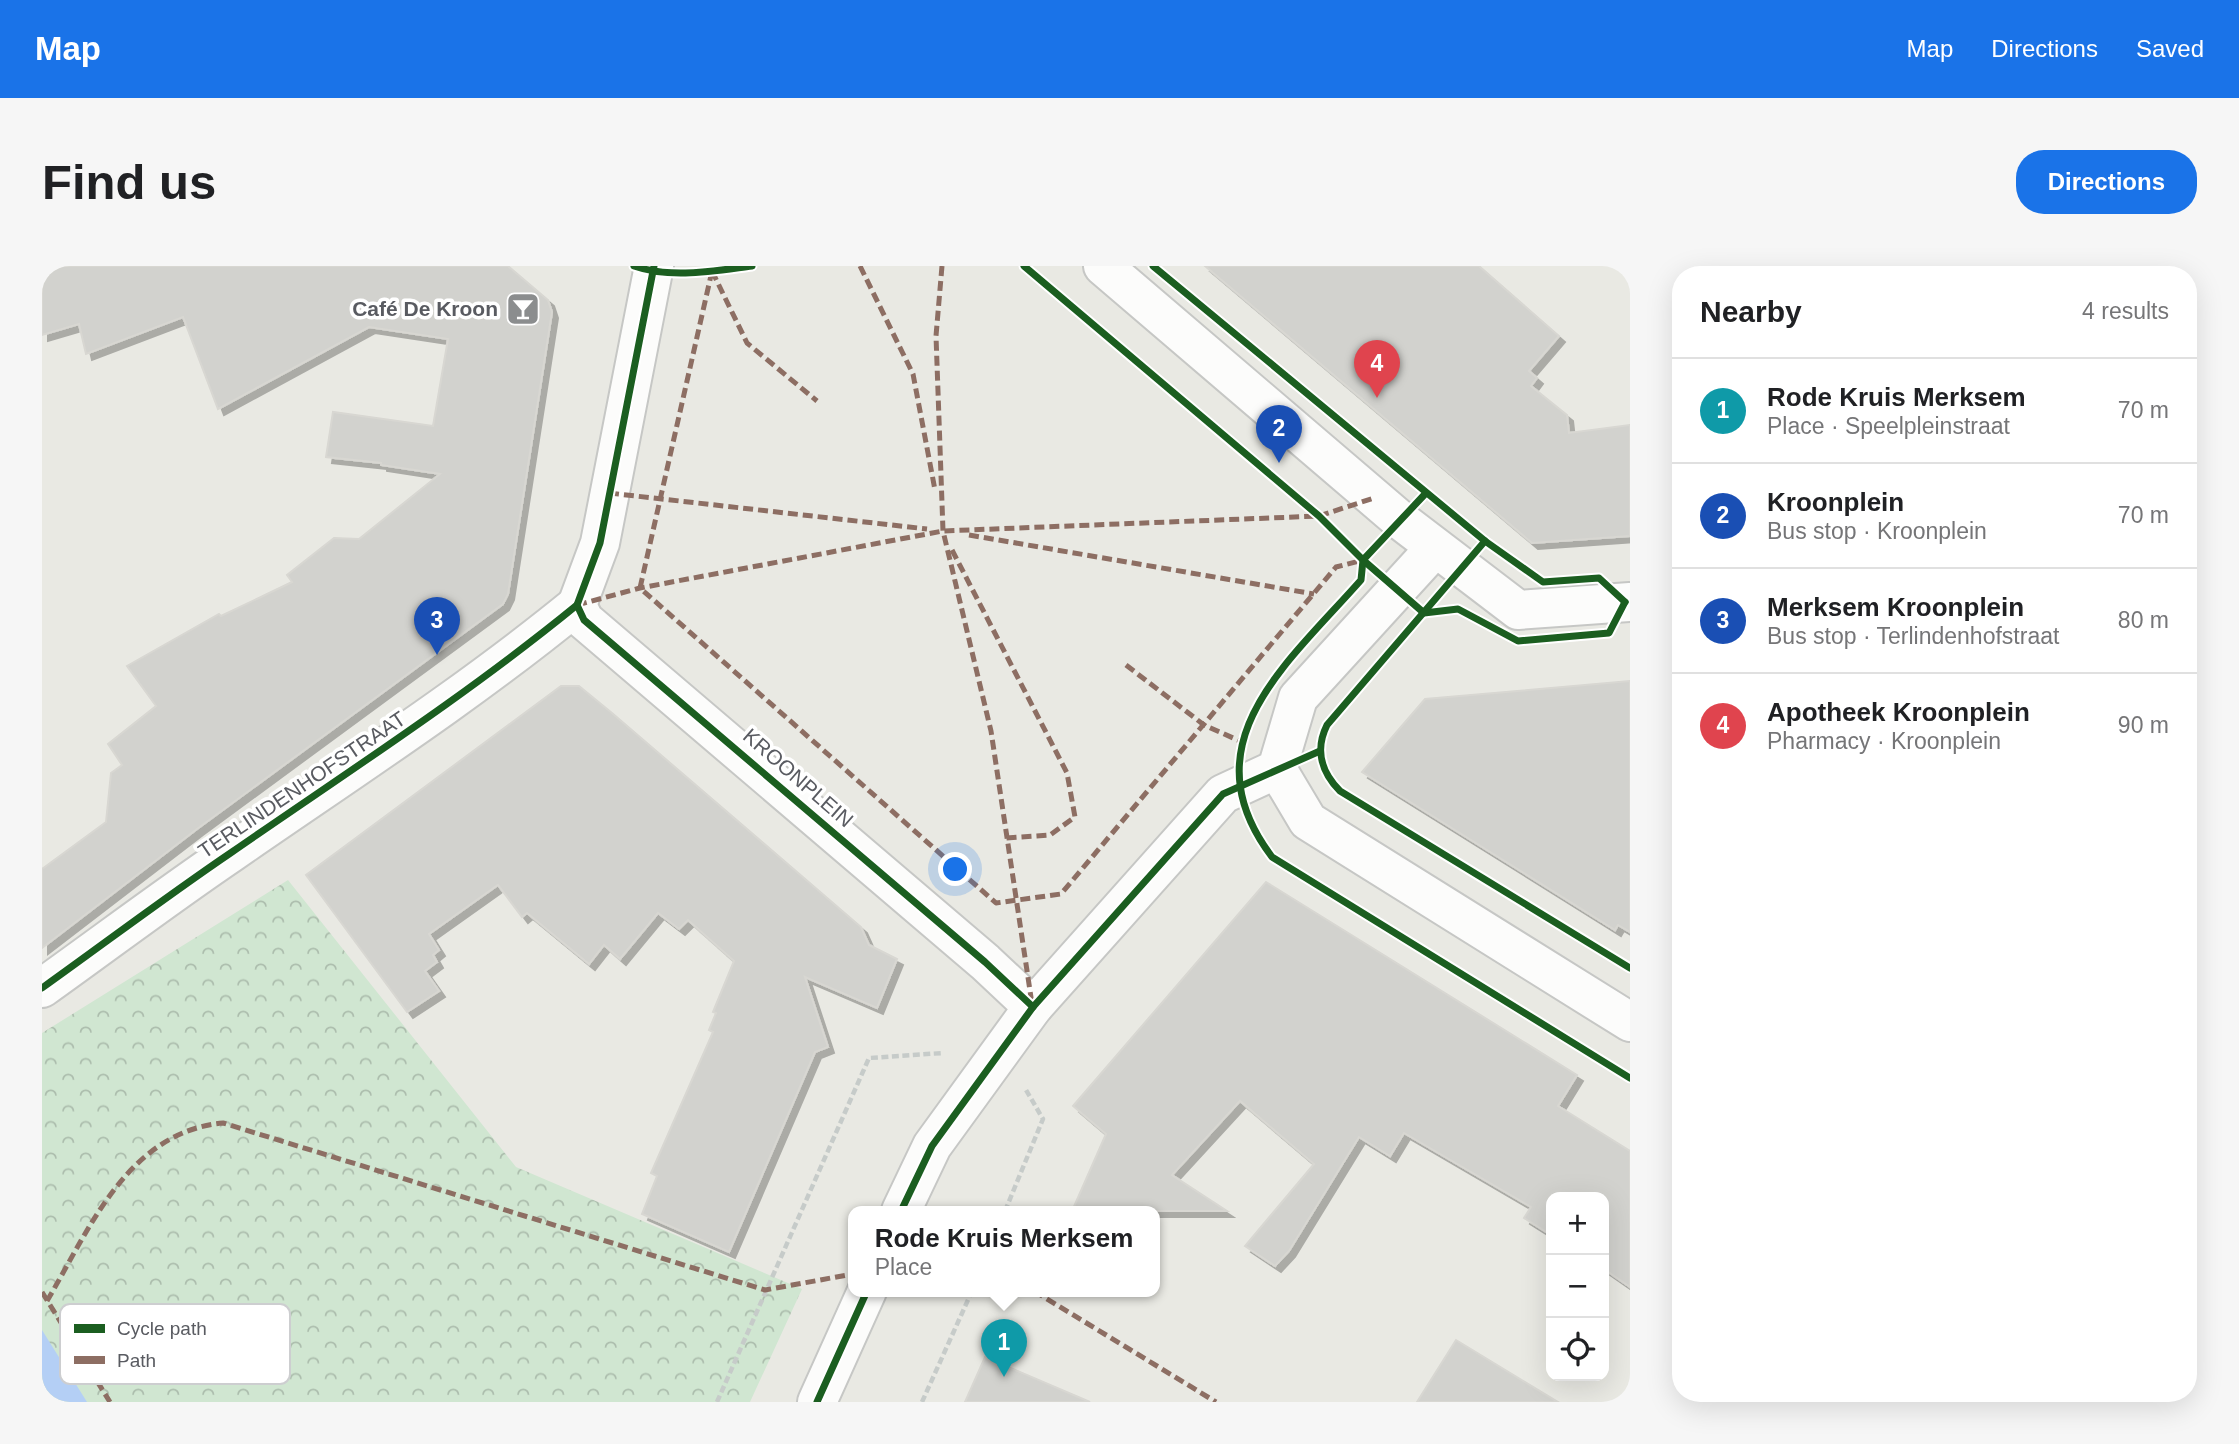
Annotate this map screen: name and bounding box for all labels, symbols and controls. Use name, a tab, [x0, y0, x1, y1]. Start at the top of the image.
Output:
text: Map	[35, 30, 101, 67]
text: Map	[1907, 35, 1953, 62]
text: Directions	[1991, 35, 2098, 62]
text: Saved	[2136, 35, 2204, 62]
button: Directions	[2016, 150, 2197, 214]
text: Find us	[42, 155, 216, 209]
bar icon: Café De Kroon	[504, 290, 542, 328]
text: Nearby	[1700, 295, 1802, 328]
place label: Café De Kroon	[352, 297, 498, 320]
text: 4 results	[2082, 298, 2169, 324]
pin: 4	[1354, 340, 1400, 398]
text: Rode Kruis Merksem	[1767, 382, 2026, 412]
text: 1	[1717, 397, 1729, 423]
text: 70 m	[2118, 397, 2169, 423]
pin: 2	[1256, 405, 1302, 463]
text: Place · Speelpleinstraat	[1767, 413, 2010, 439]
text: Kroonplein	[1767, 487, 1904, 517]
text: 2	[1717, 502, 1729, 528]
text: 70 m	[2118, 502, 2169, 528]
text: Bus stop · Kroonplein	[1767, 518, 1987, 544]
text: Merksem Kroonplein	[1767, 592, 2024, 622]
pin: 3	[414, 597, 460, 655]
text: 3	[1717, 607, 1729, 633]
text: 80 m	[2118, 607, 2169, 633]
text: Bus stop · Terlindenhofstraat	[1767, 623, 2059, 649]
text: Apotheek Kroonplein	[1767, 697, 2030, 727]
street label: TERLINDENHOFSTRAAT	[194, 707, 410, 863]
text: 4	[1717, 712, 1729, 738]
text: 90 m	[2118, 712, 2169, 738]
street label: KROONPLEIN	[739, 724, 858, 831]
text: Pharmacy · Kroonplein	[1767, 728, 2001, 754]
your location	[938, 852, 972, 886]
map controls	[1546, 1192, 1609, 1381]
button: +	[1546, 1192, 1609, 1255]
popup	[848, 1206, 1160, 1297]
text: Rode Kruis Merksem	[875, 1223, 1133, 1253]
text: Place	[875, 1254, 932, 1280]
button: −	[1546, 1255, 1609, 1318]
legend	[60, 1304, 290, 1384]
text: Cycle path	[117, 1318, 207, 1339]
button: locate	[1546, 1318, 1609, 1381]
pin: 1	[981, 1319, 1027, 1377]
text: Path	[117, 1350, 156, 1371]

